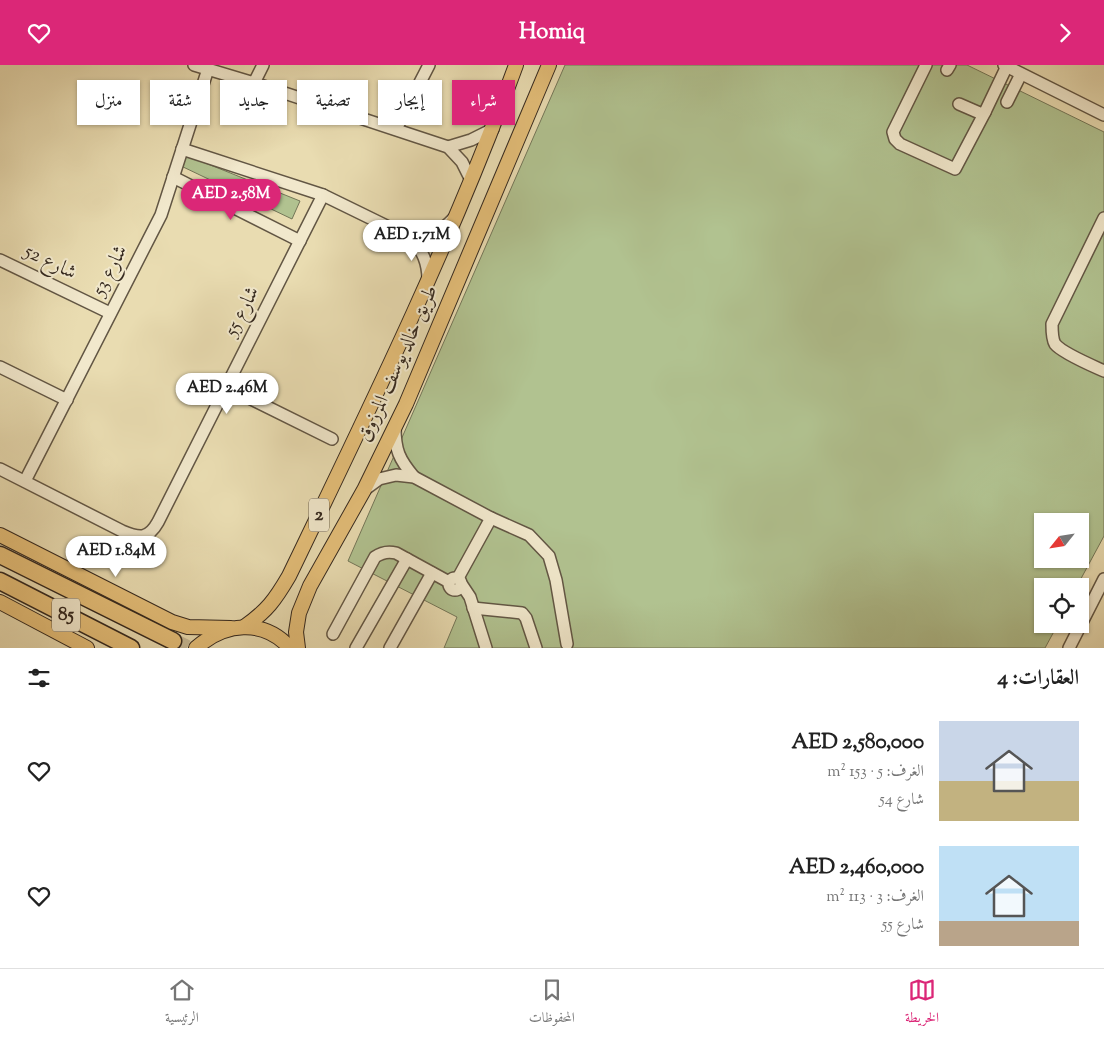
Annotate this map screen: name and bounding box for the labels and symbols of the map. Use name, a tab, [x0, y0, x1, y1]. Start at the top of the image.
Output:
pin: AED 2.58M	[174, 179, 288, 221]
pin: AED 1.71M	[355, 219, 469, 262]
street label: شارع 52	[18, 237, 81, 289]
street label: شارع 53	[85, 240, 137, 303]
street label: طريق خالد يوسف المرزوق	[351, 281, 447, 447]
street label: شارع 55	[218, 282, 269, 343]
pin: AED 2.46M	[170, 373, 284, 415]
road number: 2	[309, 499, 329, 531]
north arrow	[1034, 513, 1089, 567]
pin: AED 1.84M	[59, 535, 173, 578]
road number: 85	[52, 599, 80, 631]

